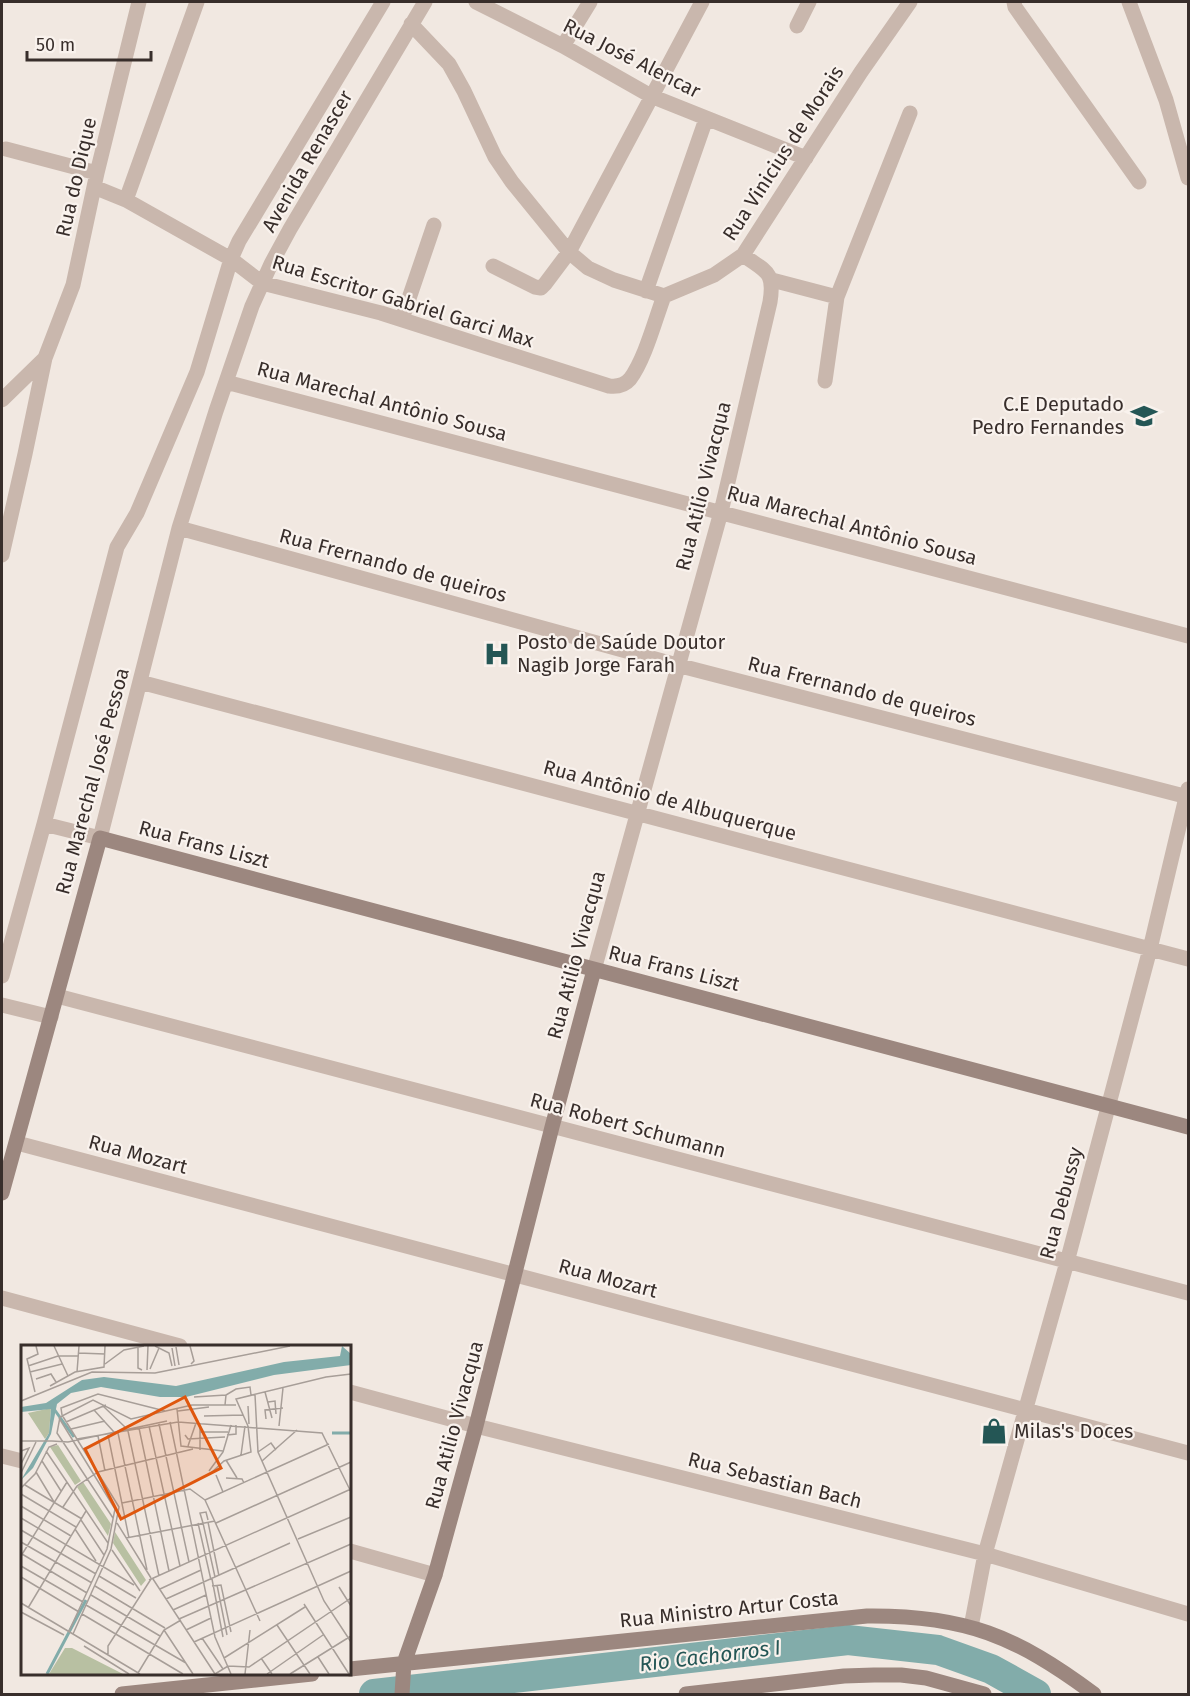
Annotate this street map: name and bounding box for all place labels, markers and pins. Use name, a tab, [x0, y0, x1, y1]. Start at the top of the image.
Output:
place label: C.E Deputado Pedro Fernandes	[972, 392, 1124, 439]
school or university icon: C.E Deputado Pedro Fernandes	[1129, 401, 1159, 431]
place label: Posto de Saúde Doutor Nagib Jorge Farah	[517, 630, 725, 677]
hospital icon: Posto de Saúde Doutor Nagib Jorge Farah	[482, 639, 512, 669]
shop icon: Milas's Doces	[979, 1416, 1009, 1446]
place label: Milas's Doces	[1014, 1419, 1133, 1443]

